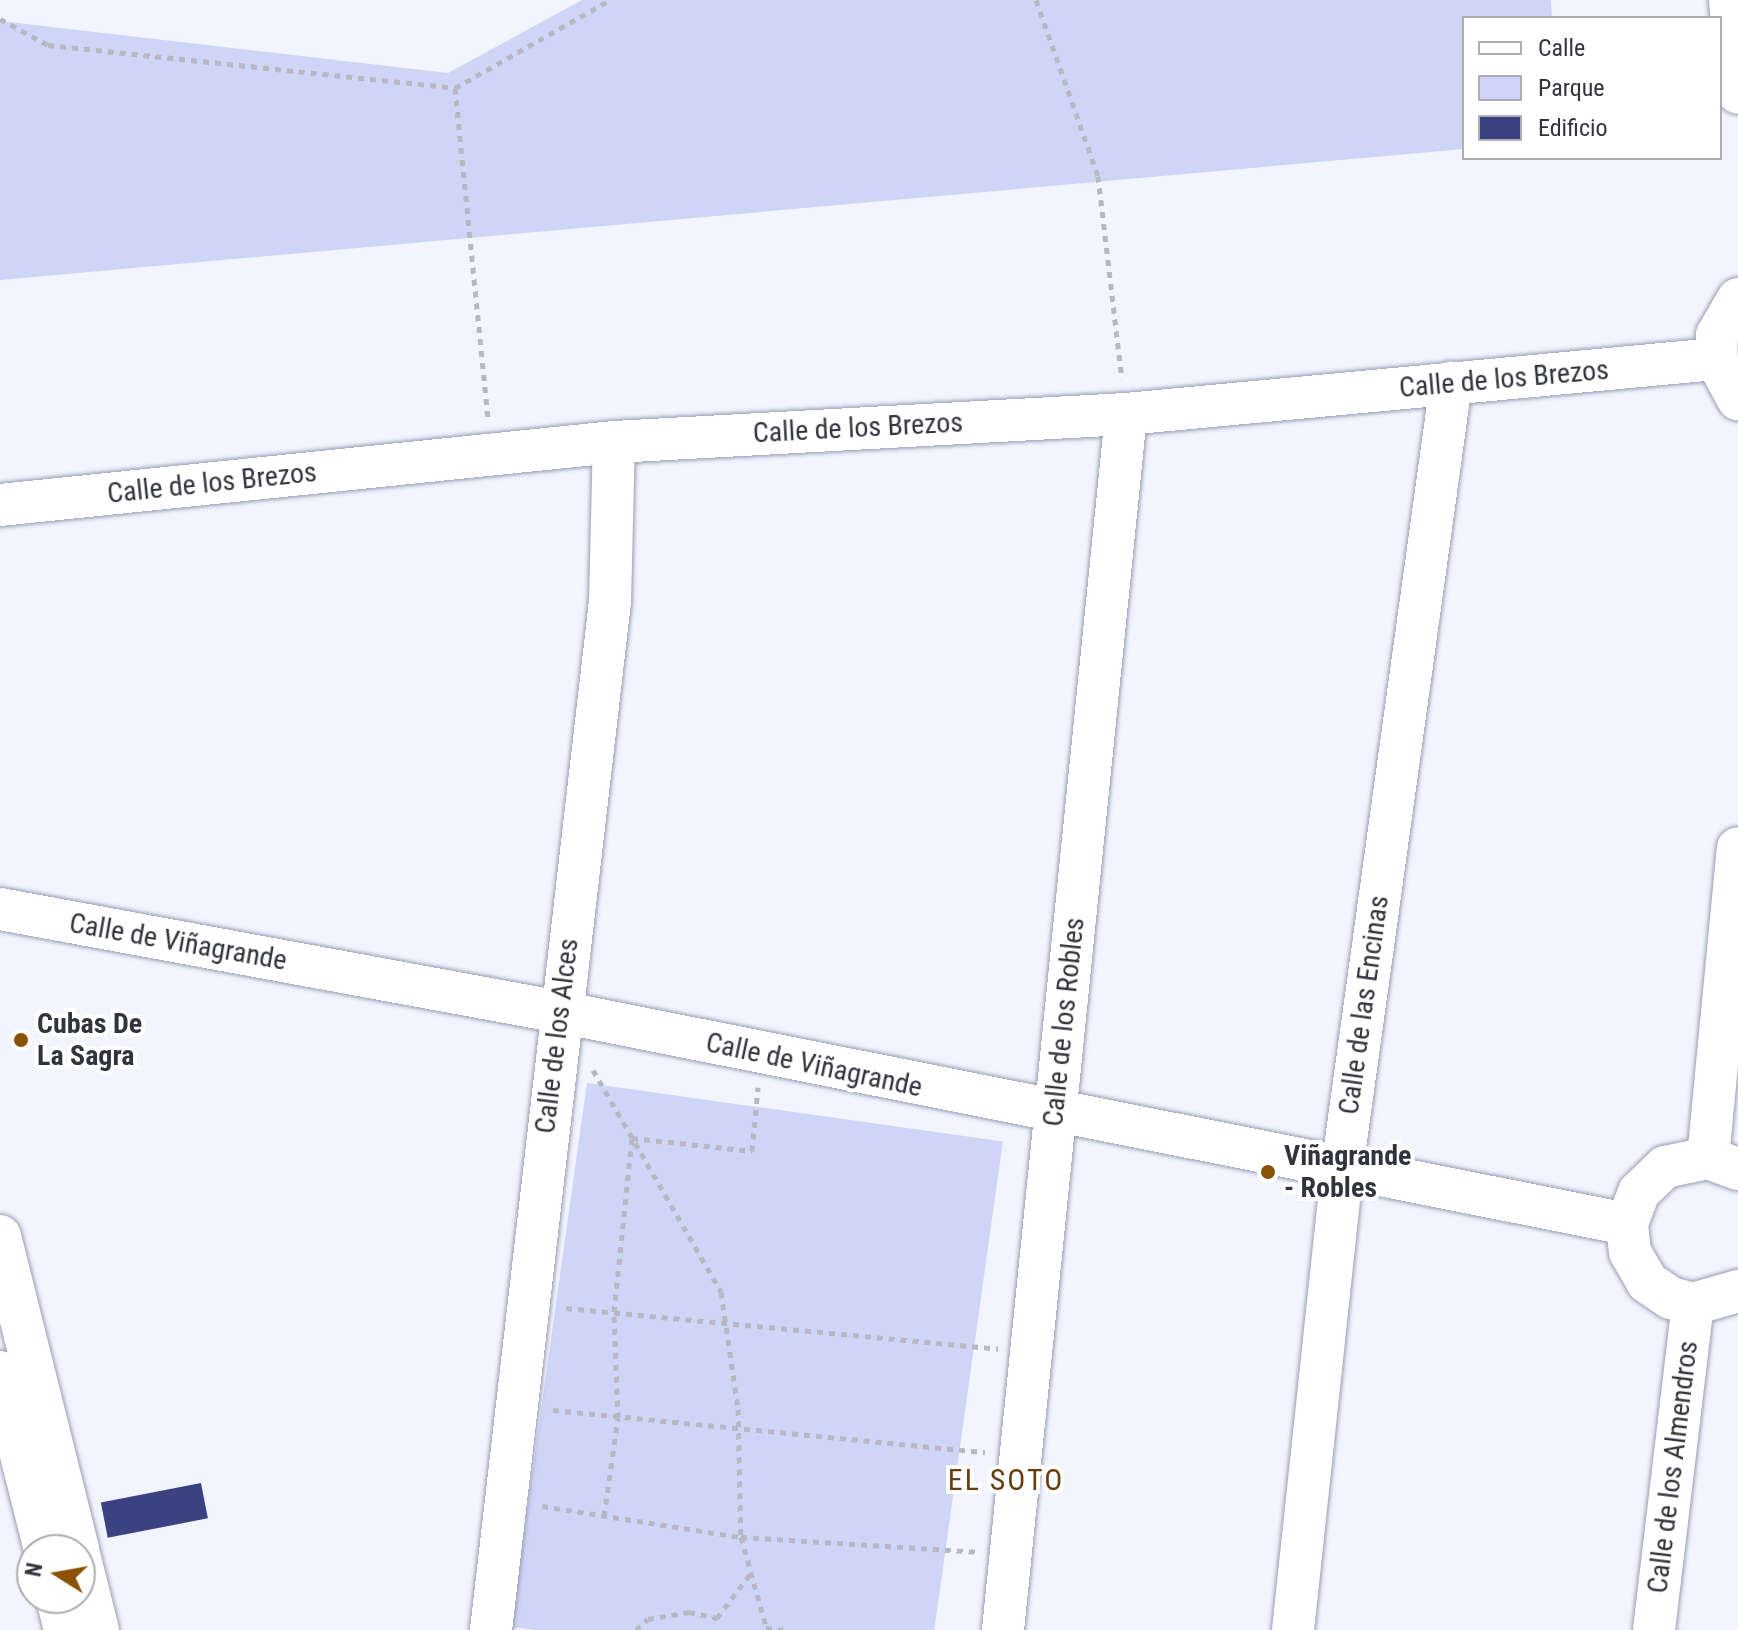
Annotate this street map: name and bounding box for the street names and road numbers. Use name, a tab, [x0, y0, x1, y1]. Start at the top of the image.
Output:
street label: Calle de los Brezos	[1398, 353, 1610, 405]
street label: Calle de los Brezos	[752, 406, 964, 450]
street label: Calle de los Brezos	[106, 455, 318, 511]
street label: Calle de las Encinas	[1332, 893, 1396, 1117]
street label: Calle de Viñagrande	[67, 906, 289, 978]
street label: Calle de los Robles	[1036, 916, 1092, 1128]
street label: Calle de los Alces	[528, 937, 586, 1135]
street label: Calle de Viñagrande	[703, 1026, 925, 1104]
street label: Calle de los Almendros	[1641, 1339, 1705, 1595]

